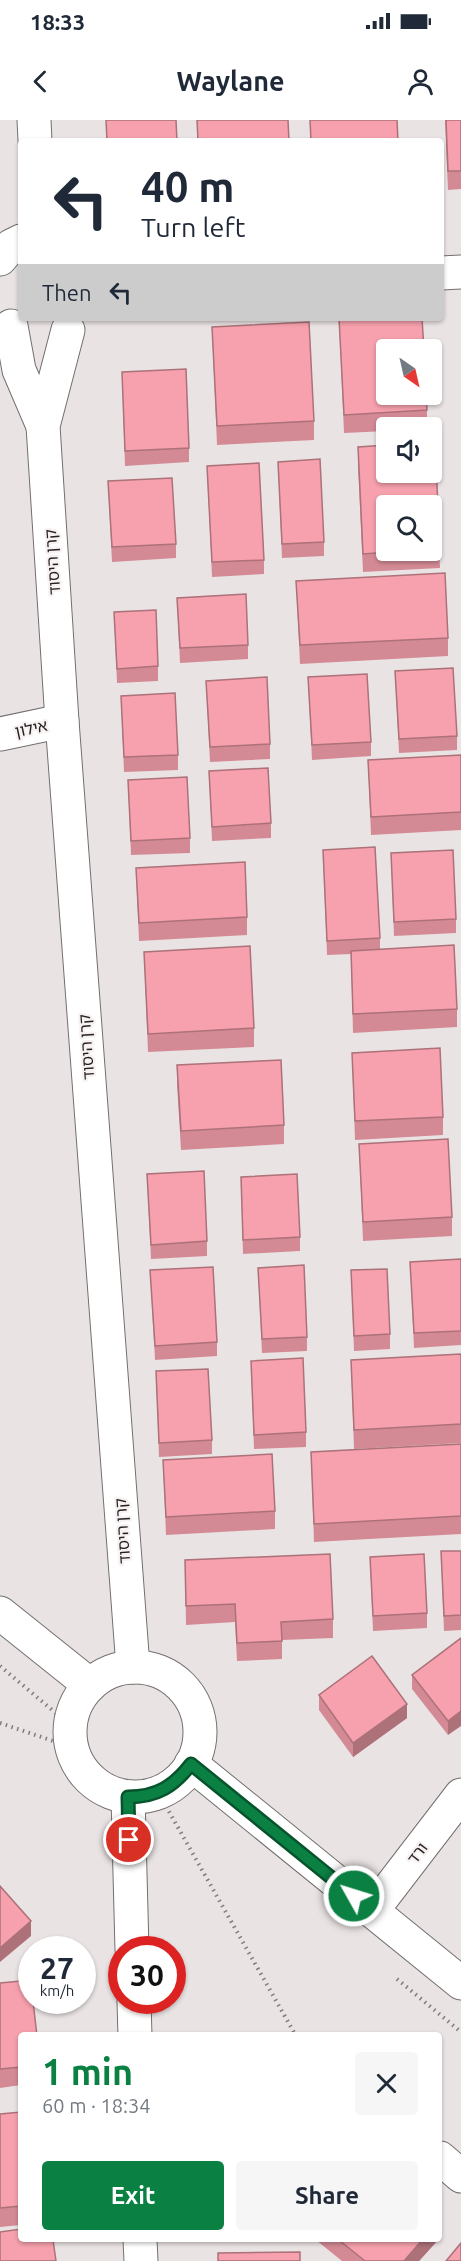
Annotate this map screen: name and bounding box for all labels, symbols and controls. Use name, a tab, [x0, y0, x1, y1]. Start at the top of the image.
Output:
text: 18:33	[30, 9, 85, 34]
icon: back	[24, 65, 57, 98]
icon: person	[404, 65, 437, 98]
text: Waylane	[177, 66, 284, 96]
icon: left	[42, 162, 120, 240]
text: 40 m	[141, 163, 235, 210]
text: Turn left	[141, 212, 245, 242]
icon: left	[104, 276, 137, 309]
text: Then	[42, 280, 92, 305]
north arrow	[376, 339, 442, 405]
map controls	[376, 339, 442, 561]
button: sound	[376, 417, 442, 483]
button: search	[376, 495, 442, 561]
street label: קרן היסוד	[41, 529, 63, 595]
street label: אילון	[13, 716, 49, 740]
street label: קרן היסוד	[75, 1014, 97, 1080]
street label: קרן היסוד	[111, 1498, 133, 1564]
pin	[103, 1814, 154, 1865]
icon: arrive	[112, 1823, 145, 1856]
street label: ורד	[403, 1839, 431, 1867]
position arrow	[322, 1864, 386, 1928]
speed limit sign: 30	[108, 1936, 186, 2014]
text: 27	[40, 1951, 74, 1985]
text: km/h	[40, 1982, 74, 1999]
text: 1 min	[42, 2051, 133, 2092]
button: close	[355, 2052, 418, 2115]
text: 60 m · 18:34	[42, 2094, 151, 2117]
button: Exit	[42, 2161, 224, 2230]
button: Share	[236, 2161, 418, 2230]

